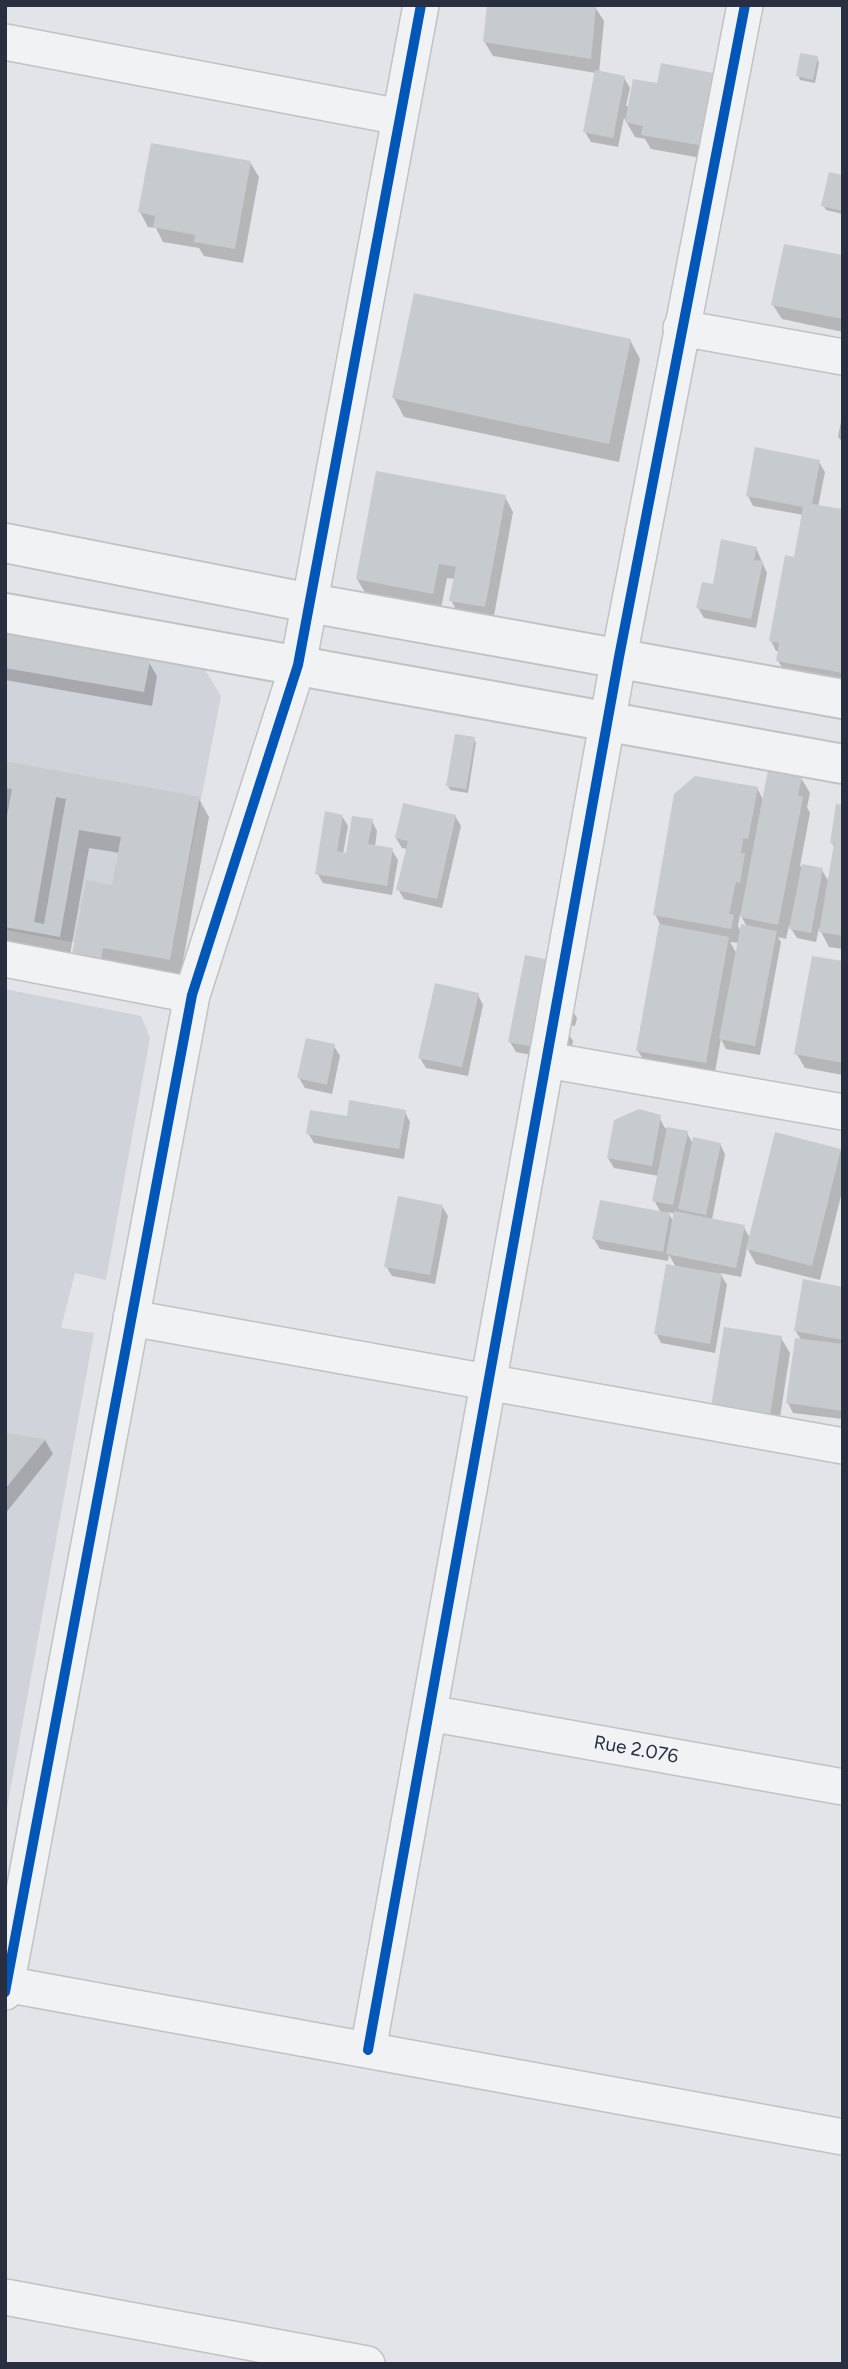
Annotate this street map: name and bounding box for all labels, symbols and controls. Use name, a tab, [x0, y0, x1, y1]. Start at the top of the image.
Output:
street label: Rue 2.076	[592, 1731, 680, 1769]

